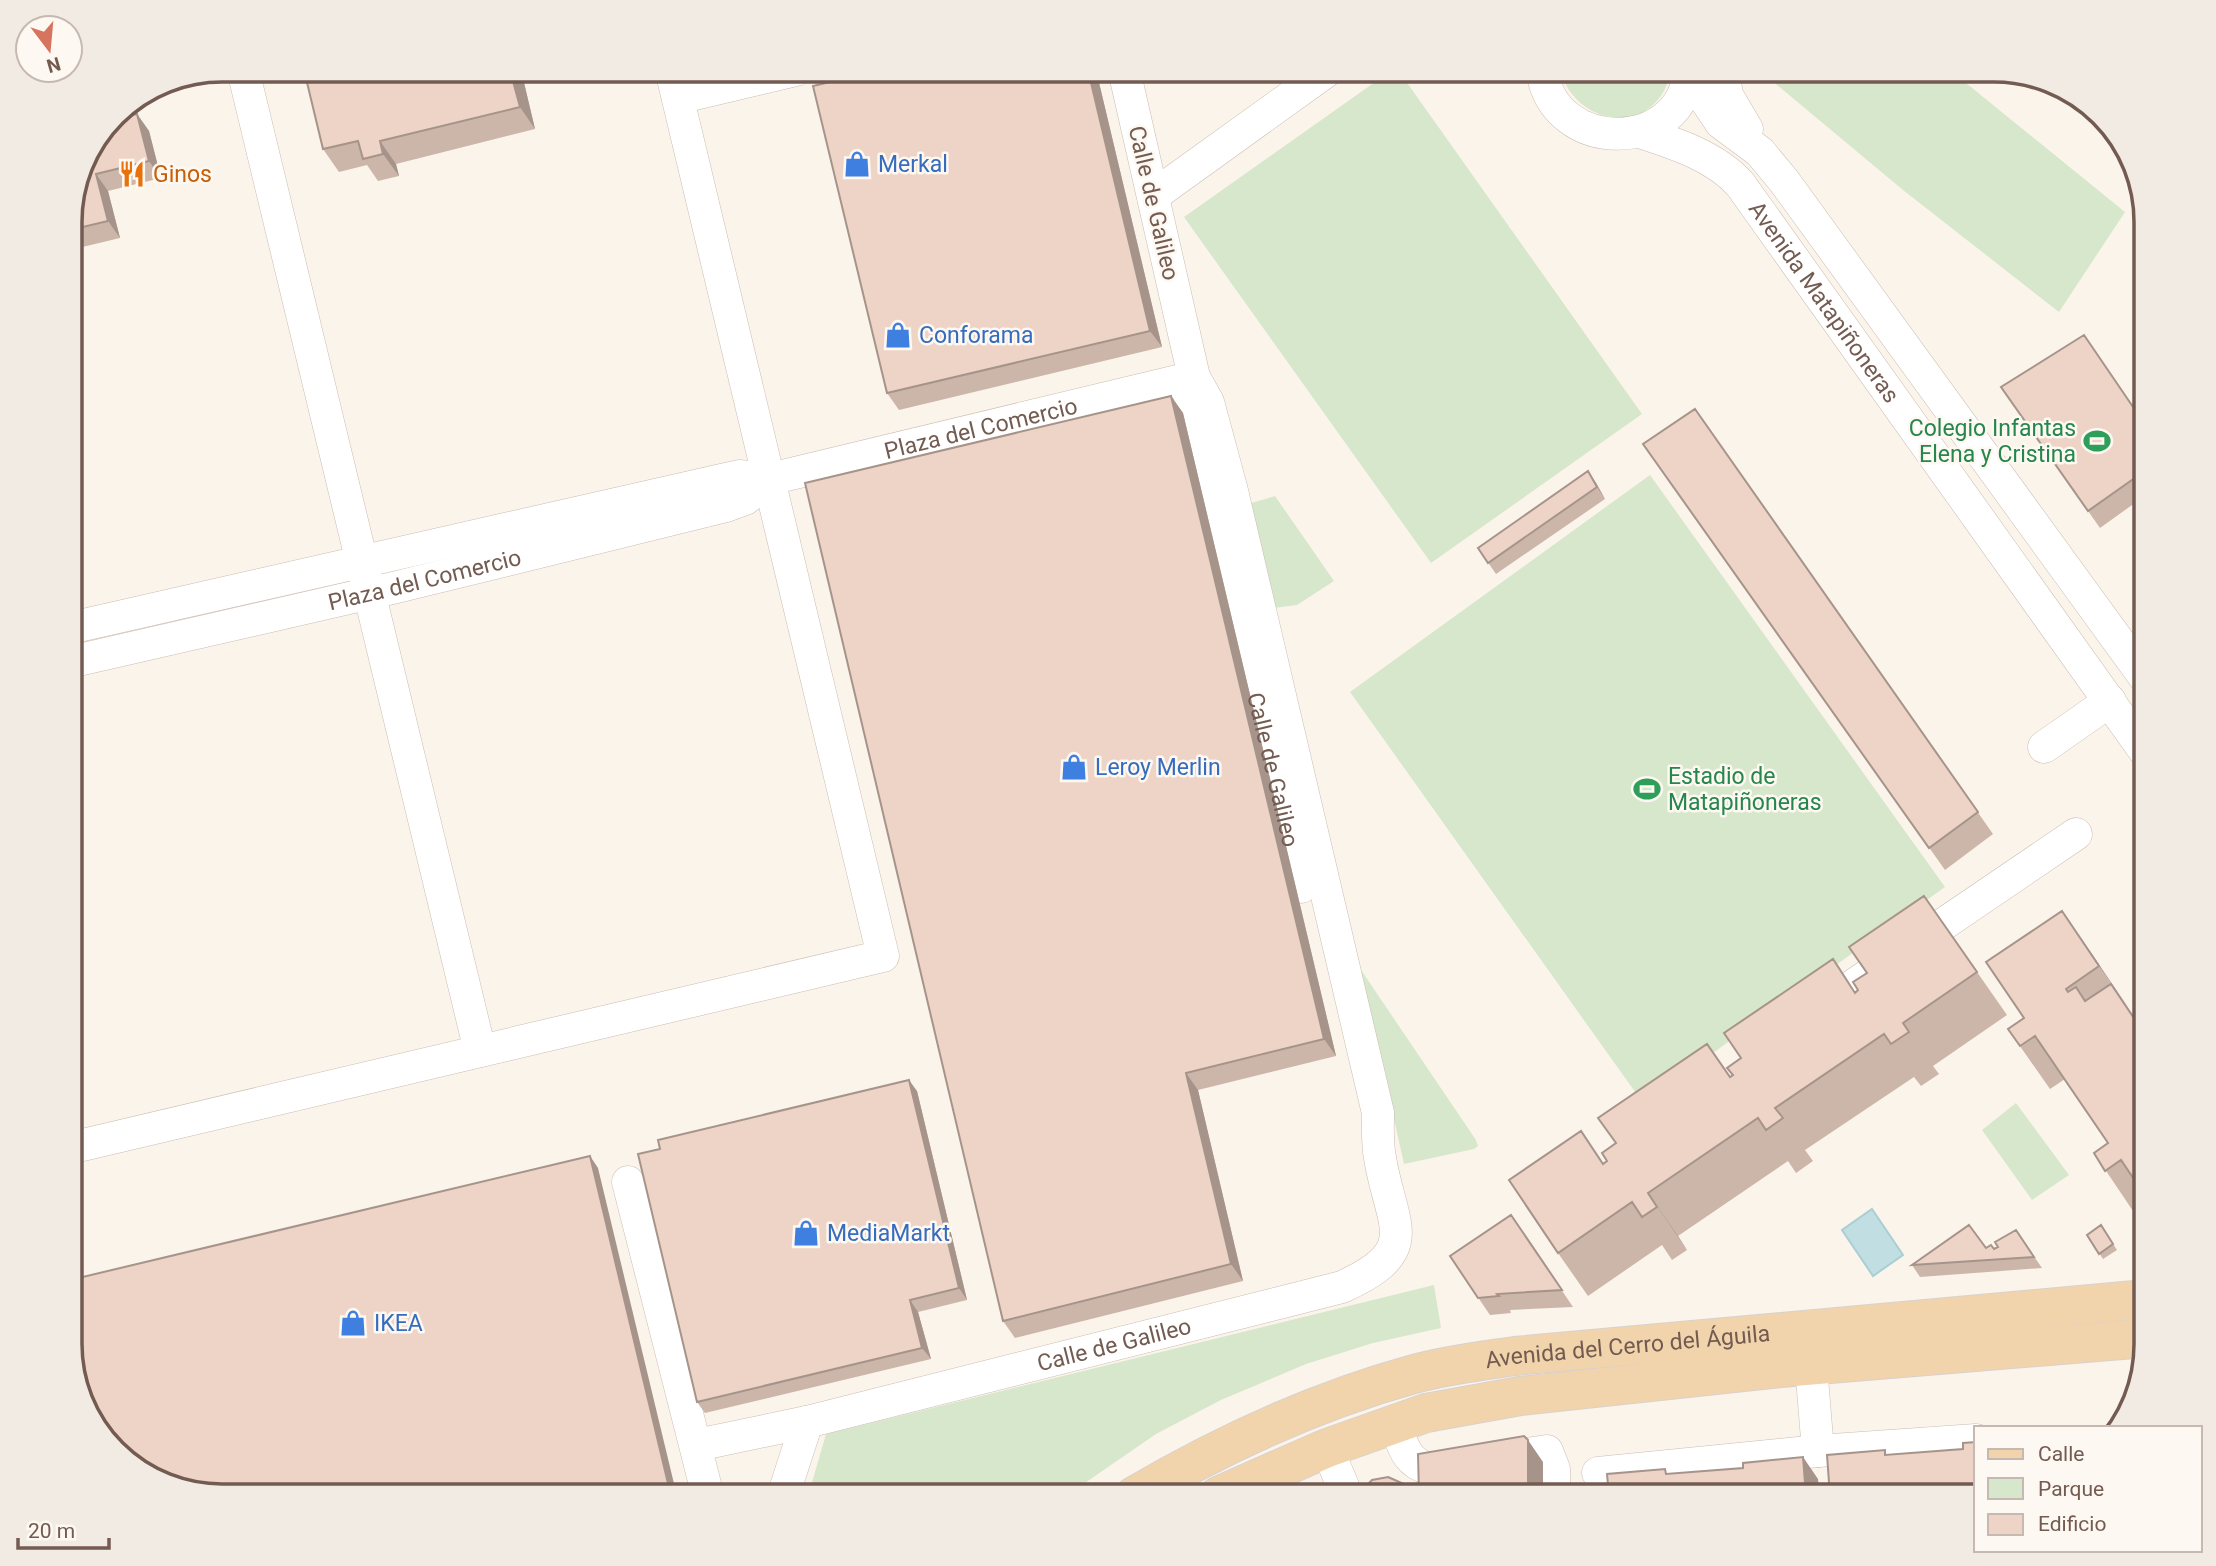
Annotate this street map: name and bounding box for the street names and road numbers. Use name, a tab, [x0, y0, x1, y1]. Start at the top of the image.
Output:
street label: Calle de Galileo	[1123, 123, 1184, 283]
street label: Avenida Matapiñoneras	[1743, 196, 1905, 408]
street label: Plaza del Comercio	[882, 393, 1080, 465]
street label: Plaza del Comercio	[326, 544, 524, 616]
street label: Calle de Galileo	[1241, 690, 1304, 850]
street label: Calle de Galileo	[1034, 1313, 1194, 1377]
street label: Avenida del Cerro del Águila	[1484, 1320, 1771, 1374]

